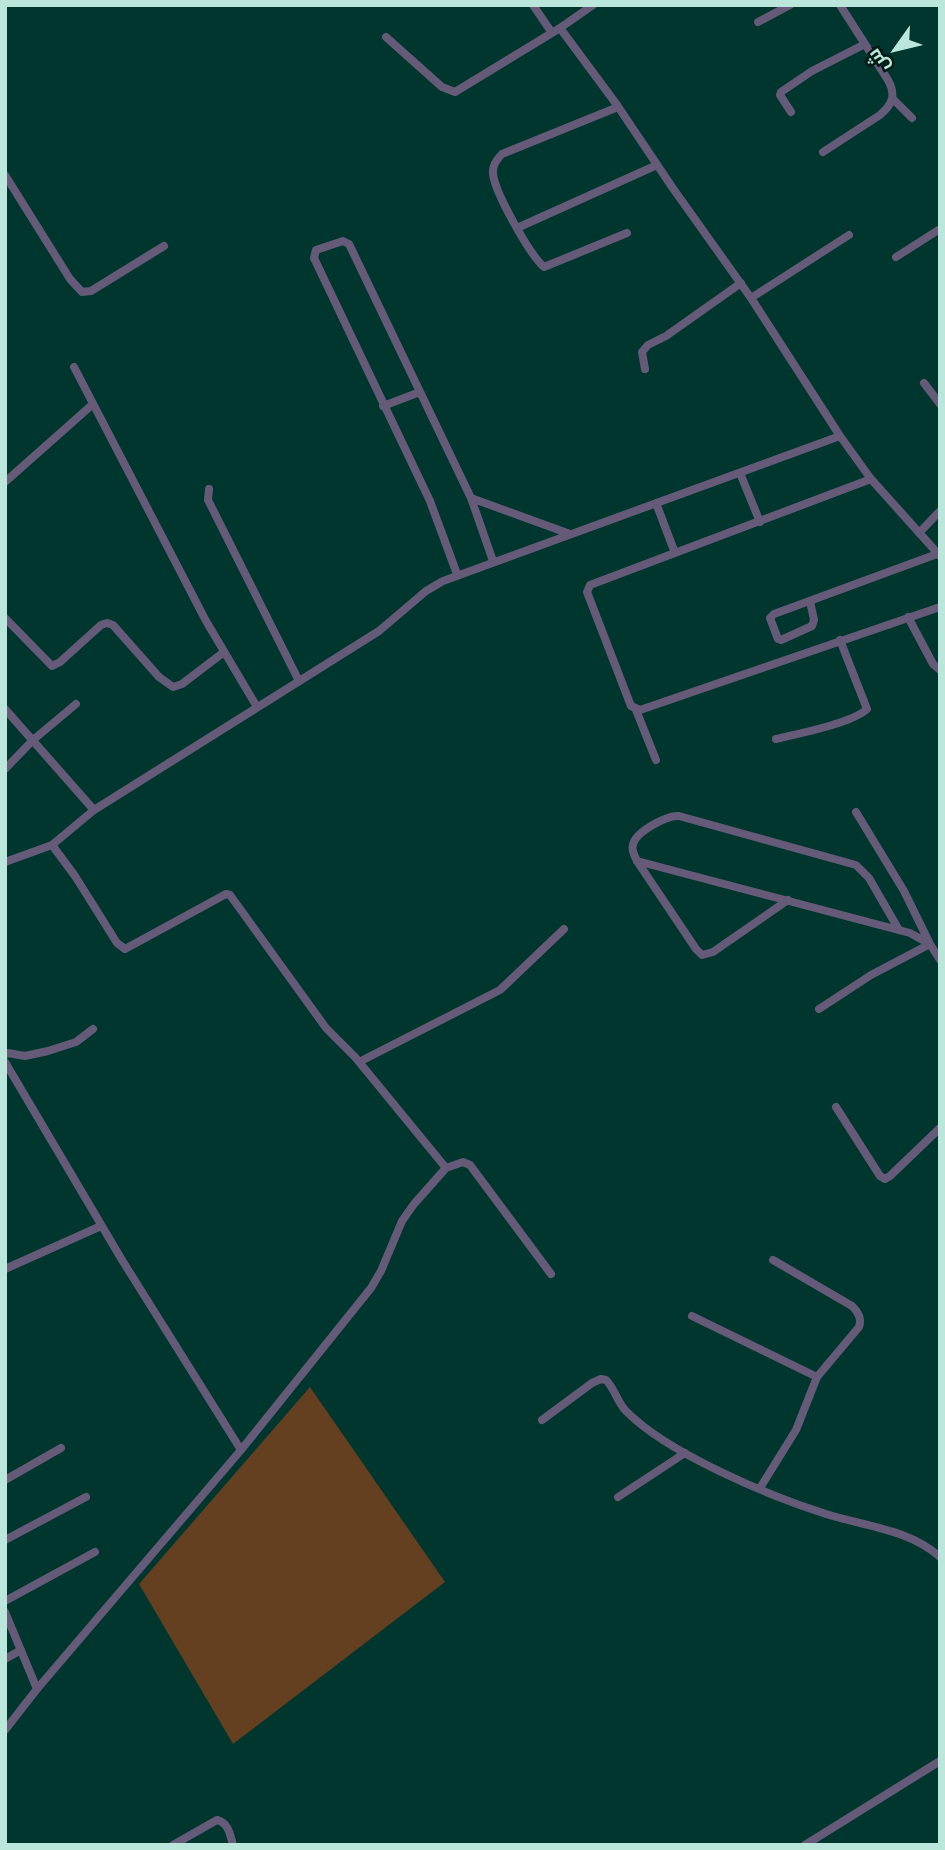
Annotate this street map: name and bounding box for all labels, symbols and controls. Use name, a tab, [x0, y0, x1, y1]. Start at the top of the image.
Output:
north arrow	[861, 14, 931, 84]
text: ش	[861, 43, 896, 78]

